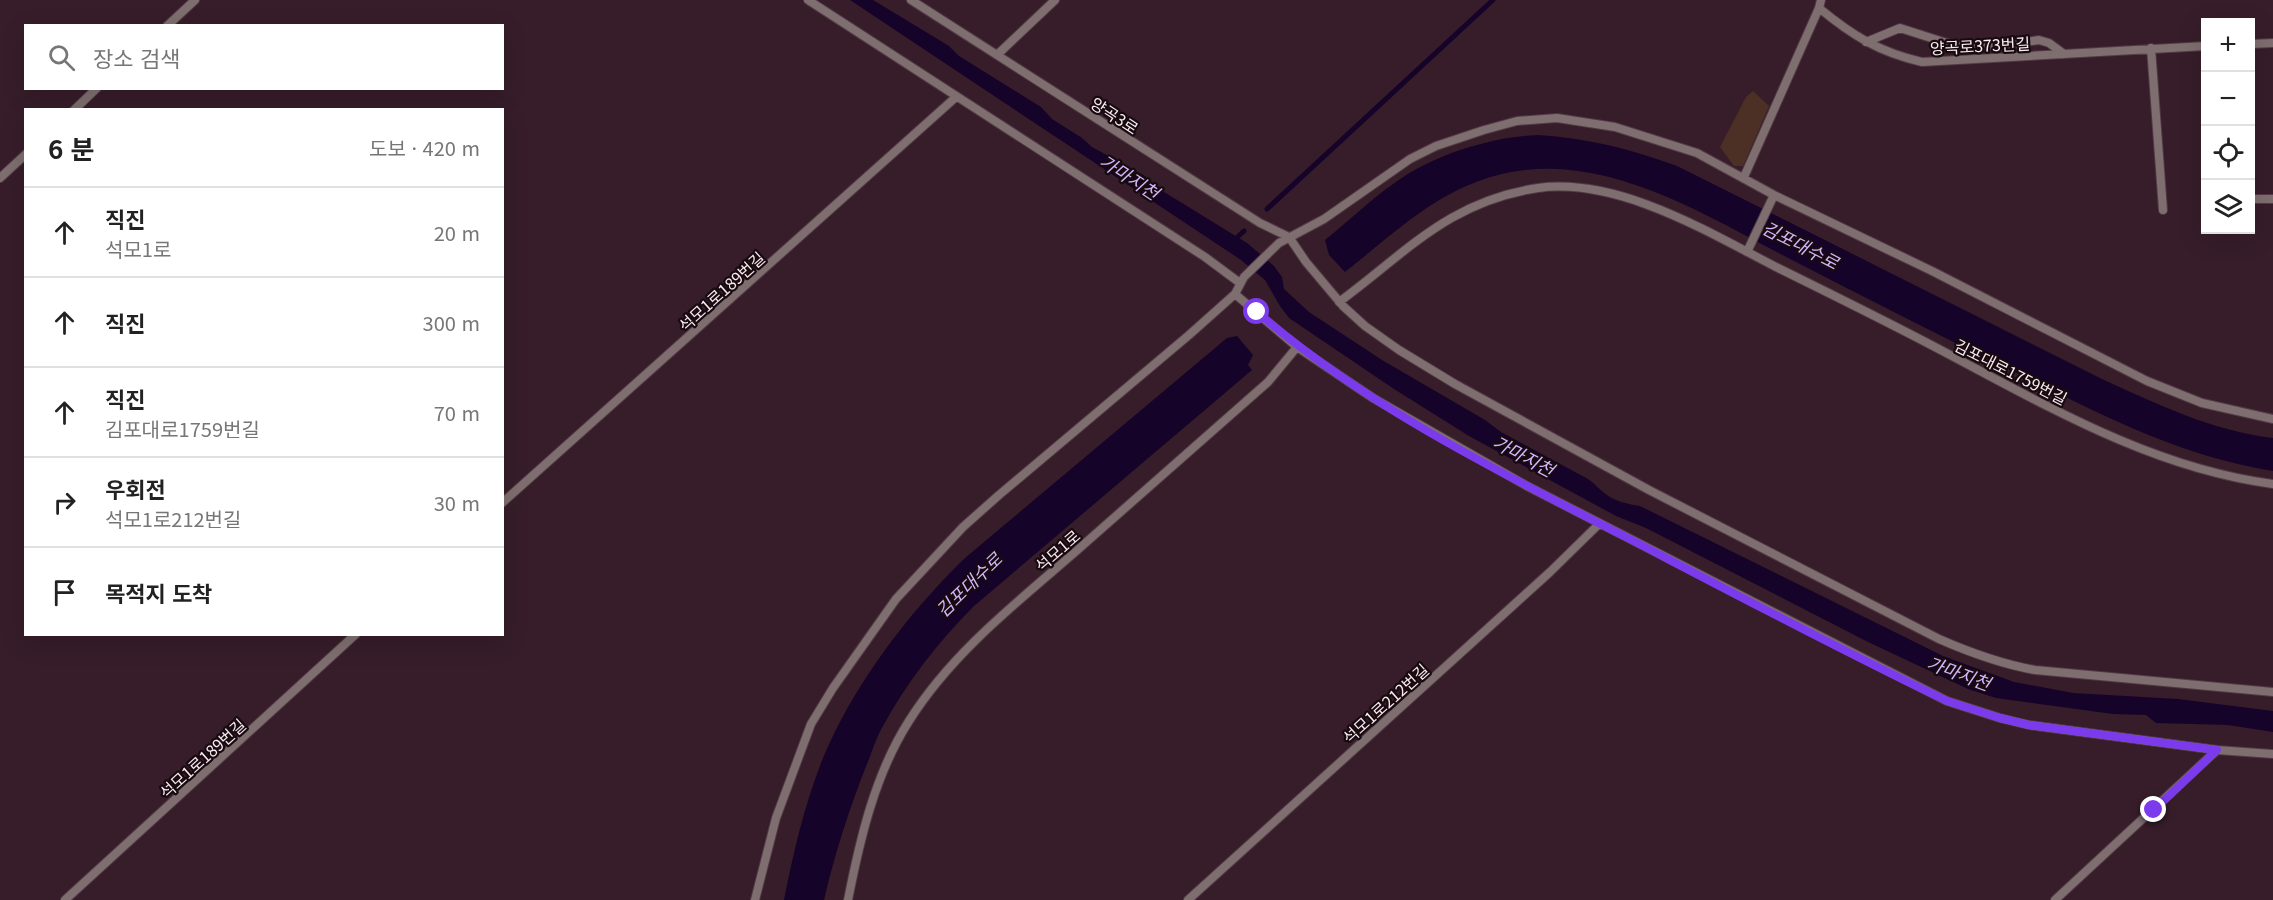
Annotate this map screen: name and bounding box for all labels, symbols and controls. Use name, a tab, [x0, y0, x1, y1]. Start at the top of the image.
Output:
map controls	[2201, 18, 2255, 234]
button: +	[2201, 18, 2255, 72]
search box	[24, 24, 504, 90]
street label: 양곡로373번길	[1929, 30, 2031, 60]
icon: search	[45, 41, 78, 74]
text: 장소 검색	[93, 41, 180, 73]
button: −	[2201, 72, 2255, 126]
street label: 양곡3로	[1086, 90, 1144, 140]
button: locate	[2201, 126, 2255, 180]
text: 6 분	[48, 129, 95, 166]
text: 도보 · 420 m	[369, 133, 480, 162]
water label: 가마지천	[1095, 147, 1167, 206]
button: layers	[2201, 180, 2255, 234]
text: 직진	[105, 202, 145, 234]
water label: 김포대수로	[1758, 214, 1845, 275]
icon: ahead	[48, 216, 81, 249]
text: 20 m	[434, 218, 480, 247]
text: 석모1로	[105, 234, 171, 263]
street label: 석모1로189번길	[672, 246, 770, 336]
route start	[1243, 298, 1269, 324]
icon: ahead	[48, 306, 81, 339]
text: 직진	[105, 306, 145, 338]
text: 300 m	[423, 308, 480, 337]
street label: 김포대로1759번길	[1950, 332, 2072, 410]
text: 직진	[105, 382, 145, 414]
icon: ahead	[48, 396, 81, 429]
text: 70 m	[434, 398, 480, 427]
text: 김포대로1759번길	[105, 414, 260, 443]
water label: 가마지천	[1489, 428, 1561, 483]
text: 우회전	[105, 472, 166, 504]
icon: right	[48, 486, 81, 519]
text: 30 m	[434, 488, 480, 517]
text: 석모1로212번길	[105, 504, 241, 533]
street label: 석모1로	[1029, 523, 1085, 576]
water label: 김포대수로	[929, 545, 1008, 622]
icon: arrive	[48, 576, 81, 609]
text: 목적지 도착	[105, 576, 212, 608]
water label: 가마지천	[1923, 648, 1997, 696]
street label: 석모1로212번길	[1336, 658, 1434, 748]
street label: 석모1로189번길	[153, 713, 251, 803]
route end	[2140, 796, 2166, 822]

